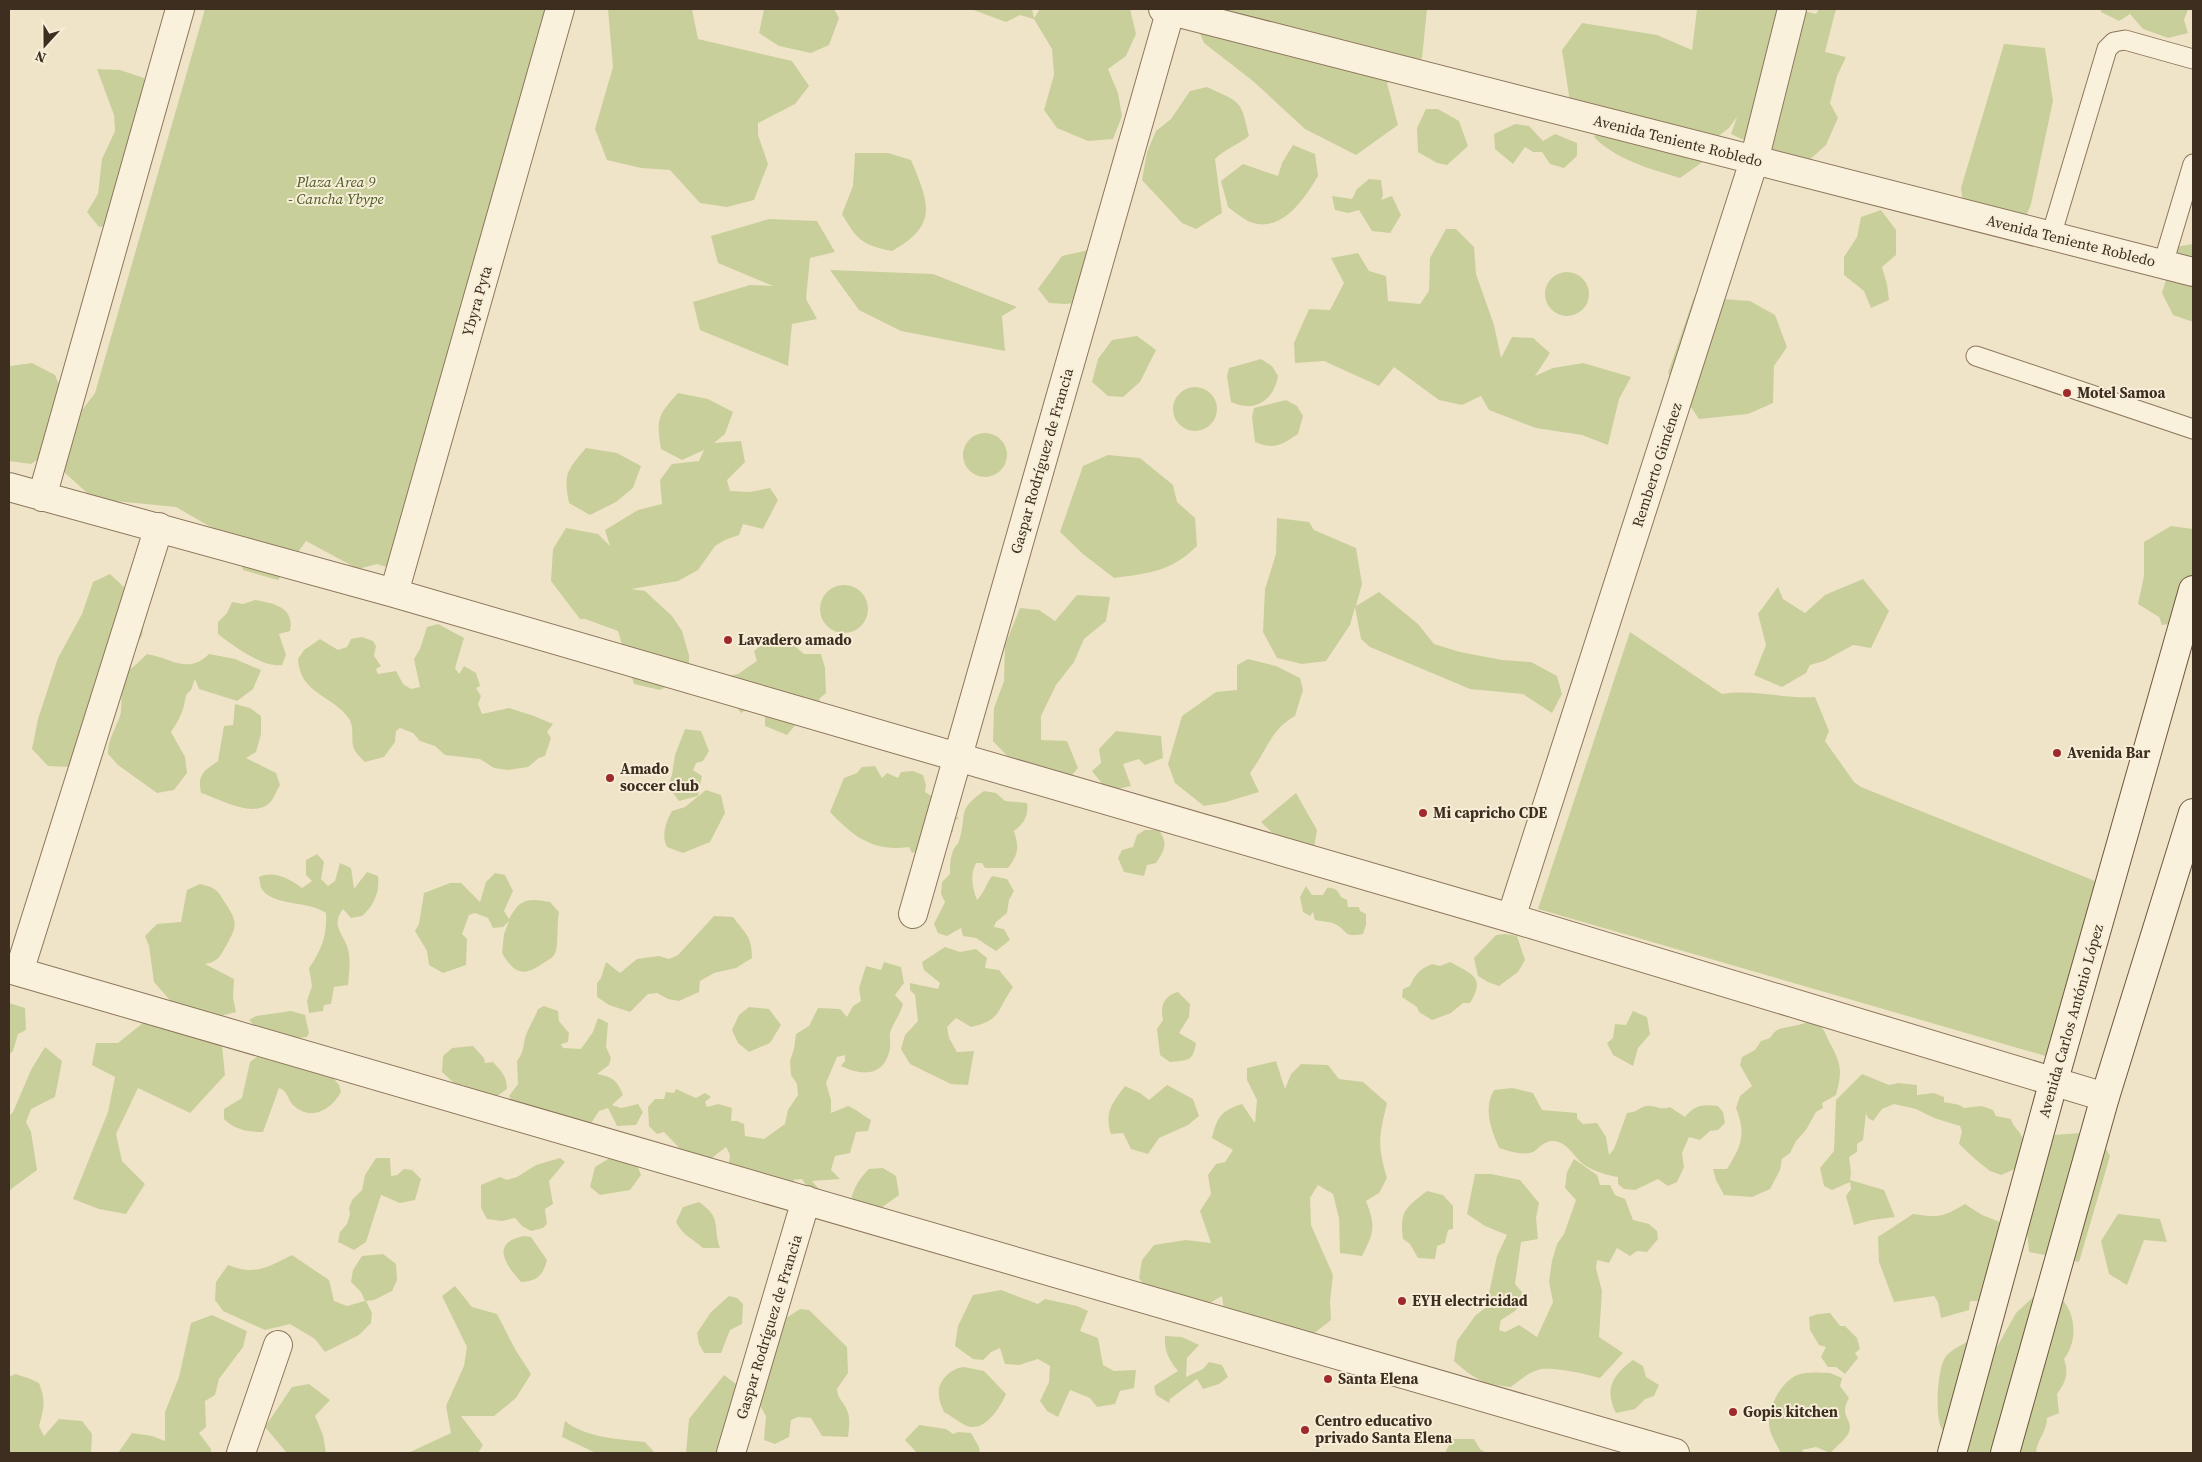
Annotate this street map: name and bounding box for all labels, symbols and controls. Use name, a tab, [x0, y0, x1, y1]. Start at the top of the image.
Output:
north arrow	[20, 20, 70, 70]
text: N	[32, 46, 49, 68]
street label: Avenida Teniente Robledo	[1591, 109, 1765, 172]
park label: Plaza Area 9 - Cancha Ybype	[288, 171, 384, 209]
street label: Avenida Teniente Robledo	[1984, 209, 2158, 272]
street label: Ybyra Pyta	[456, 263, 497, 339]
street label: Gaspar Rodríguez de Francia	[1005, 365, 1078, 556]
place label: Motel Samoa	[2077, 382, 2166, 403]
marker: Motel Samoa	[2061, 387, 2073, 399]
street label: Remberto Giménez	[1626, 400, 1687, 530]
place label: Lavadero amado	[738, 629, 852, 650]
marker: Lavadero amado	[722, 634, 734, 646]
place label: Avenida Bar	[2067, 742, 2150, 763]
marker: Avenida Bar	[2051, 747, 2063, 759]
place label: Amado soccer club	[620, 758, 699, 796]
marker: Amado soccer club	[604, 772, 616, 784]
place label: Mi capricho CDE	[1433, 802, 1547, 823]
marker: Mi capricho CDE	[1417, 807, 1429, 819]
street label: Avenida Carlos António López	[2033, 921, 2108, 1120]
street label: Gaspar Rodríguez de Francia	[730, 1232, 807, 1422]
place label: EYH electricidad	[1412, 1290, 1528, 1311]
marker: EYH electricidad	[1396, 1295, 1408, 1307]
place label: Santa Elena	[1338, 1368, 1419, 1389]
marker: Santa Elena	[1322, 1373, 1334, 1385]
place label: Gopis kitchen	[1743, 1401, 1838, 1422]
marker: Gopis kitchen	[1727, 1406, 1739, 1418]
place label: Centro educativo privado Santa Elena	[1315, 1410, 1453, 1448]
marker: Centro educativo privado Santa Elena	[1299, 1424, 1311, 1436]

